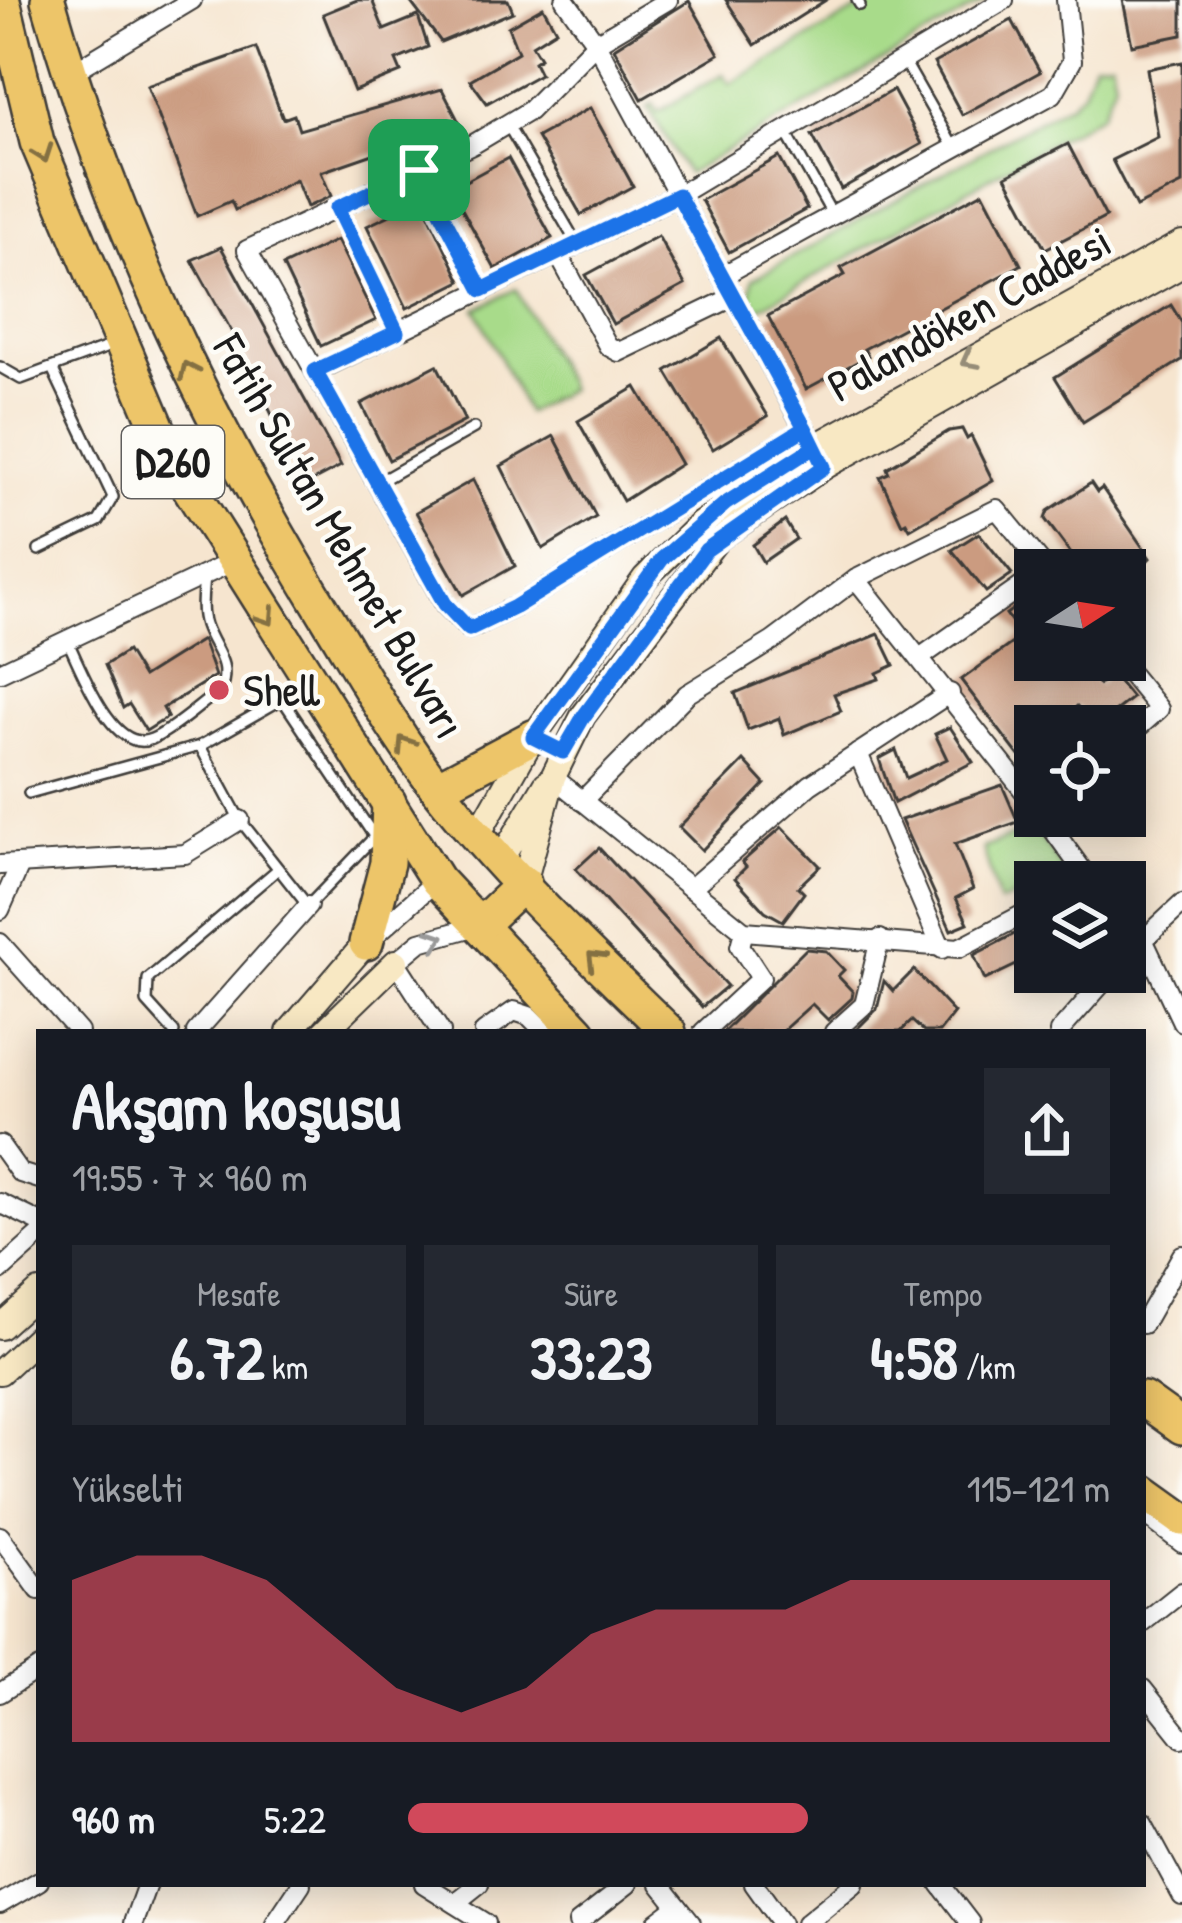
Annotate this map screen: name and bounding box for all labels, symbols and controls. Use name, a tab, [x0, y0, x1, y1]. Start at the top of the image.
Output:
pin	[368, 119, 470, 221]
icon: arrive	[386, 137, 452, 203]
one-way arrow	[28, 142, 53, 163]
street label: Palandöken Caddesi	[816, 210, 1121, 416]
street label: Fatih Sultan Mehmet Bulvarı	[199, 322, 481, 749]
one-way arrow	[960, 346, 982, 369]
one-way arrow	[179, 361, 203, 382]
road number: D260	[122, 426, 224, 498]
north arrow	[1014, 549, 1146, 681]
map controls	[1014, 549, 1146, 993]
one-way arrow	[253, 603, 275, 625]
place label: Shell	[243, 659, 320, 720]
marker: Shell	[206, 677, 232, 703]
button: locate	[1014, 705, 1146, 837]
one-way arrow	[398, 735, 420, 757]
button: layers	[1014, 861, 1146, 993]
one-way arrow	[424, 928, 445, 953]
one-way arrow	[587, 951, 609, 973]
text: Akşam koşusu	[72, 1060, 401, 1150]
button: share	[984, 1068, 1110, 1194]
text: 19:55 · 7 × 960 m	[72, 1150, 307, 1203]
text: Mesafe	[197, 1272, 281, 1316]
text: Süre	[564, 1272, 618, 1316]
text: Tempo	[904, 1272, 982, 1316]
text: 6.72	[170, 1316, 264, 1398]
text: 33:23	[530, 1316, 652, 1398]
text: 4:58	[870, 1316, 958, 1398]
text: km	[264, 1345, 308, 1389]
text: /km	[958, 1345, 1016, 1389]
text: Yükselti	[72, 1461, 184, 1514]
text: 115–121 m	[967, 1461, 1110, 1514]
text: 960 m	[72, 1792, 155, 1845]
text: 5:22	[264, 1792, 326, 1845]

